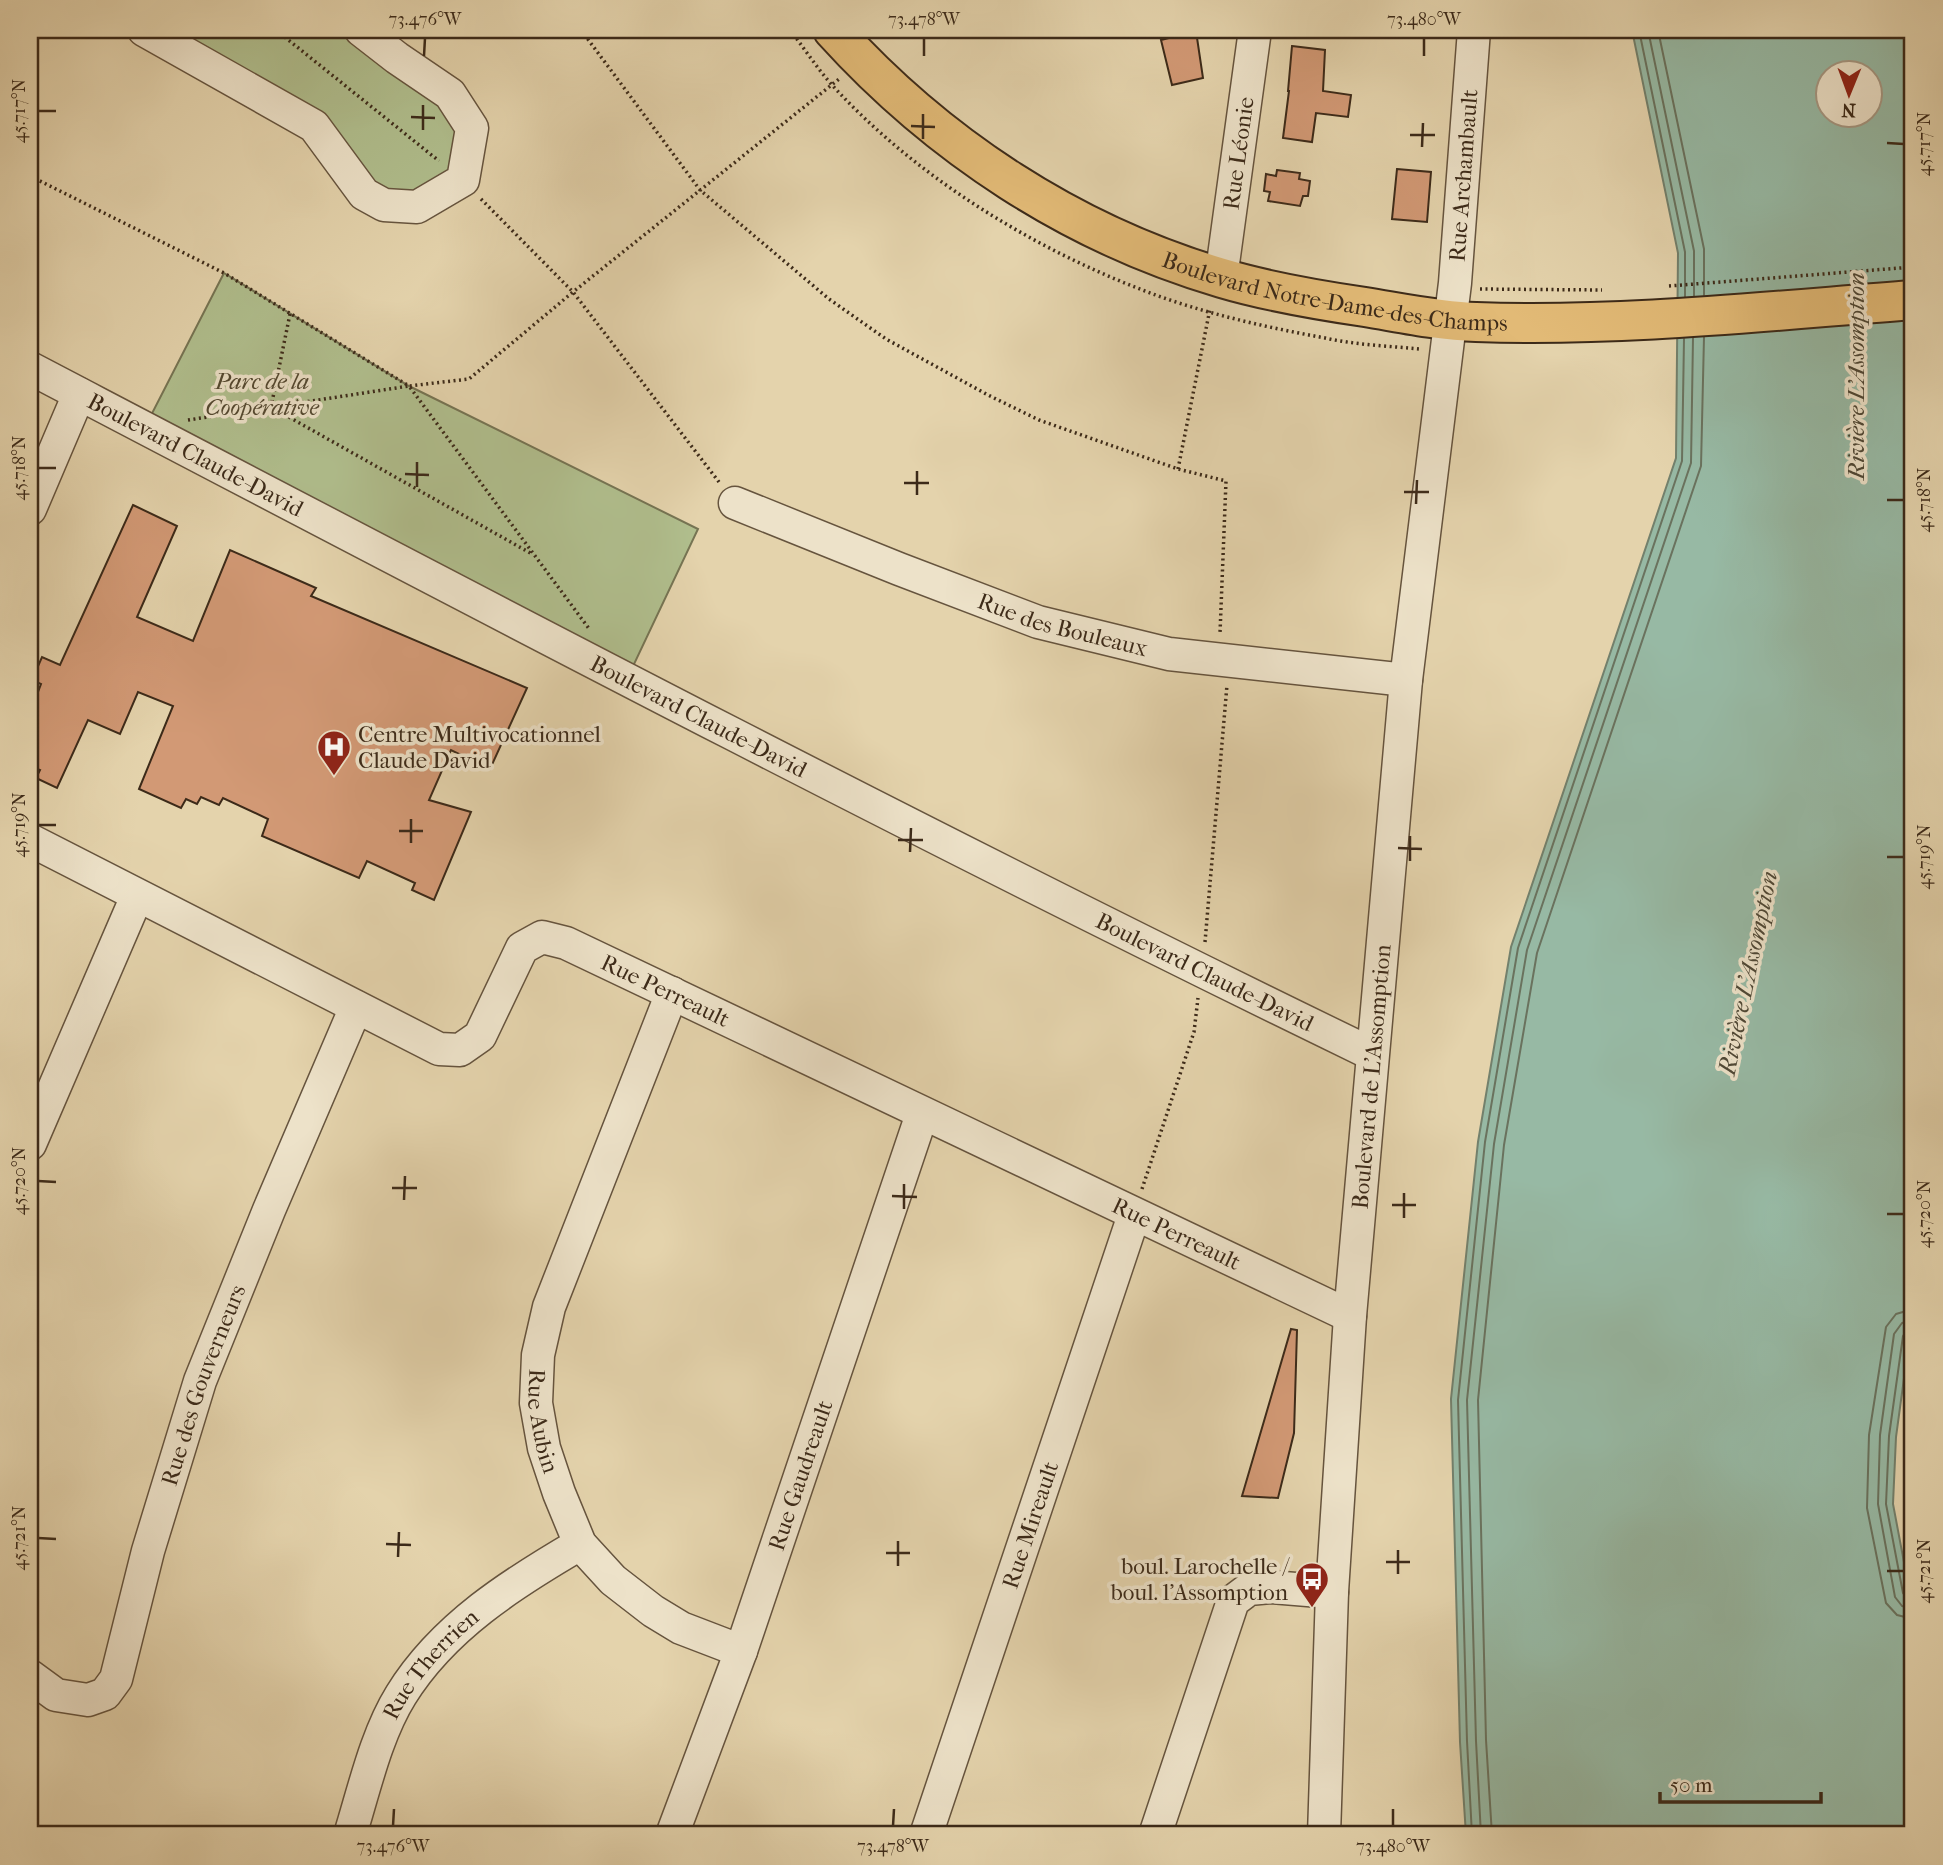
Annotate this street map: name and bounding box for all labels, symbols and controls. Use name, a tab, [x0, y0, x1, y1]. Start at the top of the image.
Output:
text: 73.476°W	[389, 9, 463, 30]
text: 73.478°W	[888, 9, 961, 30]
text: 73.480°W	[1387, 9, 1462, 30]
north arrow	[1814, 60, 1884, 130]
text: 45.717°N	[9, 78, 30, 143]
street label: Rue Archambault	[1444, 88, 1484, 263]
street label: Rue Léonie	[1218, 95, 1260, 211]
text: N	[1841, 99, 1856, 121]
text: 45.717°N	[1914, 111, 1935, 176]
street label: Boulevard Notre-Dame-des-Champs	[1158, 246, 1508, 337]
water label: Rivière L'Assomption	[1842, 272, 1870, 482]
park label: Parc de la Coopérative	[205, 368, 320, 421]
street label: Boulevard Claude-David	[83, 388, 308, 523]
text: 45.718°N	[9, 435, 30, 500]
text: 45.718°N	[1914, 467, 1935, 532]
street label: Rue des Bouleaux	[974, 587, 1150, 662]
street label: Boulevard Claude-David	[586, 650, 812, 784]
place label: Centre Multivocationnel Claude David	[358, 721, 602, 774]
hospital icon: Centre Multivocationnel Claude David	[315, 728, 353, 777]
text: 45.719°N	[9, 792, 30, 858]
text: 45.719°N	[1914, 824, 1935, 890]
water label: Rivière L'Assomption	[1712, 869, 1783, 1079]
street label: Boulevard Claude-David	[1091, 907, 1318, 1038]
street label: Boulevard de L'Assomption	[1346, 942, 1397, 1210]
street label: Rue Perreault	[597, 949, 734, 1033]
text: 45.720°N	[9, 1146, 30, 1215]
text: 45.720°N	[1914, 1179, 1935, 1248]
street label: Rue Perreault	[1108, 1192, 1245, 1276]
street label: Rue des Gouverneurs	[156, 1281, 251, 1489]
street label: Rue Aubin	[521, 1368, 565, 1477]
street label: Rue Gaudreault	[763, 1397, 839, 1554]
street label: Rue Mireault	[997, 1458, 1064, 1592]
text: 45.721°N	[9, 1505, 30, 1570]
text: 45.721°N	[1914, 1538, 1935, 1603]
place label: boul. Larochelle / boul. l'Assomption	[1110, 1553, 1290, 1606]
bus stop icon: boul. Larochelle / boul. l'Assomption	[1293, 1560, 1331, 1609]
street label: Rue Therrien	[377, 1603, 485, 1724]
scale bar	[1660, 1760, 1820, 1804]
text: 50 m	[1670, 1773, 1713, 1797]
text: 73.476°W	[357, 1836, 431, 1857]
text: 73.478°W	[857, 1836, 930, 1857]
text: 73.480°W	[1356, 1836, 1431, 1857]

